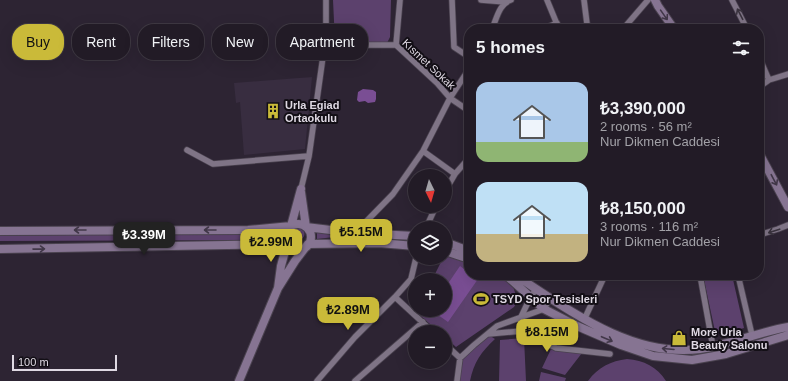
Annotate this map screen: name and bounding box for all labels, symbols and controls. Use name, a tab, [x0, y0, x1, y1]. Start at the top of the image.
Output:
one-way arrow	[660, 9, 668, 20]
one-way arrow	[735, 9, 743, 21]
chip: Buy	[12, 24, 64, 60]
chip: Rent	[72, 24, 130, 60]
chip: Filters	[138, 24, 204, 60]
chip: New	[212, 24, 268, 60]
chip: Apartment	[276, 24, 368, 60]
street label: Kısmet Sokak	[400, 36, 458, 92]
icon: filters	[730, 37, 752, 59]
text: 5 homes	[476, 38, 545, 57]
icon: home	[508, 98, 556, 146]
place label: Urla Egiad Ortaokulu	[285, 99, 339, 124]
text: ₺3,390,000	[600, 99, 685, 118]
building icon: Urla Egiad Ortaokulu	[264, 102, 282, 120]
text: 2 rooms · 56 m²	[600, 119, 692, 134]
text: Nur Dikmen Caddesi	[600, 134, 720, 149]
north arrow	[408, 169, 452, 213]
map controls	[408, 169, 452, 369]
one-way arrow	[770, 174, 778, 186]
icon: home	[508, 198, 556, 246]
text: ₺8,150,000	[600, 199, 685, 218]
pin: ₺5.15M	[328, 219, 394, 253]
text: 3 rooms · 116 m²	[600, 219, 698, 234]
button: layers	[408, 221, 452, 265]
pin: ₺3.39M	[111, 222, 177, 256]
text: ₺5.15M	[339, 224, 383, 239]
one-way arrow	[74, 226, 87, 234]
one-way arrow	[204, 226, 217, 234]
text: ₺3.39M	[122, 227, 166, 242]
one-way arrow	[768, 227, 780, 235]
pin: ₺2.99M	[238, 229, 304, 263]
text: ₺2.99M	[249, 234, 293, 249]
text: Nur Dikmen Caddesi	[600, 234, 720, 249]
one-way arrow	[32, 245, 45, 253]
button: +	[408, 273, 452, 317]
sports icon: TSYD Spor Tesisleri	[472, 290, 490, 308]
place label: TSYD Spor Tesisleri	[493, 293, 597, 305]
pin: ₺2.89M	[315, 297, 381, 331]
text: ₺2.89M	[326, 302, 370, 317]
pin: ₺8.15M	[514, 319, 580, 353]
text: ₺8.15M	[525, 324, 569, 339]
button: −	[408, 325, 452, 369]
place label: More Urla Beauty Salonu	[691, 326, 767, 351]
shop icon: More Urla Beauty Salonu	[670, 329, 688, 347]
one-way arrow	[601, 336, 613, 343]
one-way arrow	[662, 345, 675, 353]
scale bar	[12, 353, 117, 372]
text: 100 m	[18, 356, 49, 368]

